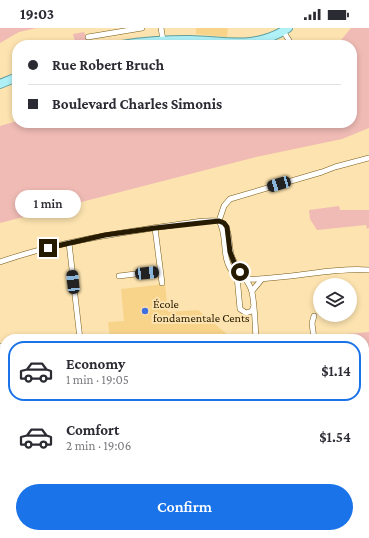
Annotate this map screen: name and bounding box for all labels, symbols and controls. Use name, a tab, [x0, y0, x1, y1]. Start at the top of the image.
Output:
text: 19:03	[20, 6, 54, 22]
text: Rue Robert Bruch	[52, 57, 164, 73]
text: Boulevard Charles Simonis	[52, 96, 222, 112]
car	[266, 175, 292, 193]
callout: 1 min	[15, 190, 81, 218]
text: 1 min	[34, 196, 62, 211]
route end	[39, 239, 57, 257]
route start	[231, 263, 249, 281]
car	[134, 266, 160, 280]
car	[66, 269, 80, 295]
map controls	[313, 278, 357, 322]
button: layers	[313, 278, 357, 322]
place label: École fondamentale Cents	[153, 297, 250, 325]
marker: École fondamentale Cents	[140, 306, 150, 316]
icon: car	[18, 353, 54, 389]
text: Economy	[66, 356, 125, 372]
text: $1.14	[321, 363, 351, 379]
text: 1 min · 19:05	[66, 372, 129, 387]
icon: car	[18, 419, 54, 455]
text: Comfort	[66, 422, 120, 438]
text: $1.54	[319, 429, 351, 445]
text: 2 min · 19:06	[66, 438, 131, 453]
button: Confirm	[16, 484, 353, 530]

